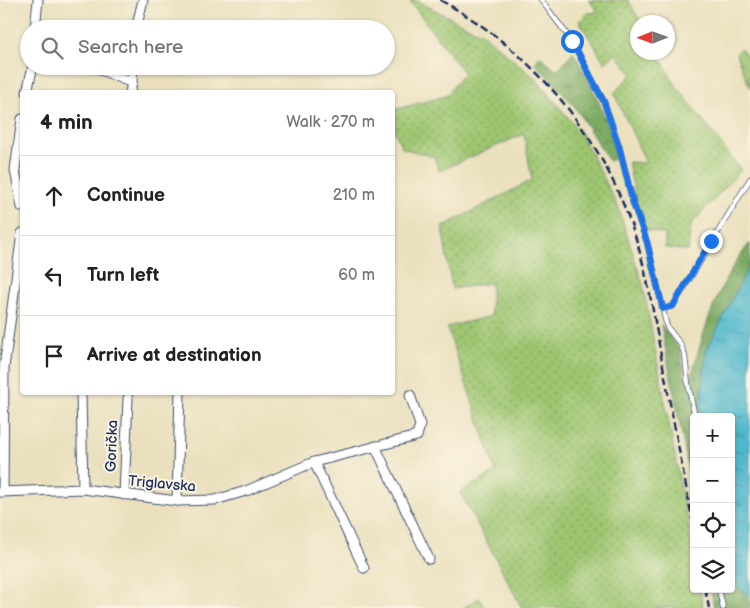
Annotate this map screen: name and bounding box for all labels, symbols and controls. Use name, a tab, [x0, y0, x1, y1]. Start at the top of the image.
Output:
north arrow	[630, 15, 675, 60]
search box	[20, 20, 395, 75]
route start	[561, 30, 584, 53]
icon: search	[38, 34, 66, 62]
text: Search here	[78, 36, 183, 59]
text: 4 min	[40, 110, 93, 135]
text: Walk · 270 m	[286, 113, 375, 132]
icon: ahead	[40, 182, 68, 210]
text: Continue	[87, 184, 165, 207]
text: 210 m	[333, 186, 375, 205]
route end	[700, 230, 723, 253]
icon: left	[40, 262, 68, 290]
text: Turn left	[87, 264, 159, 287]
text: 60 m	[338, 266, 375, 285]
icon: arrive	[40, 342, 68, 370]
text: Arrive at destination	[87, 344, 262, 367]
map controls	[690, 413, 735, 593]
button: +	[690, 413, 735, 458]
street label: Gorička	[102, 420, 122, 472]
button: −	[690, 458, 735, 503]
street label: Triglavska	[127, 472, 197, 496]
button: locate	[690, 503, 735, 548]
button: layers	[690, 548, 735, 593]

